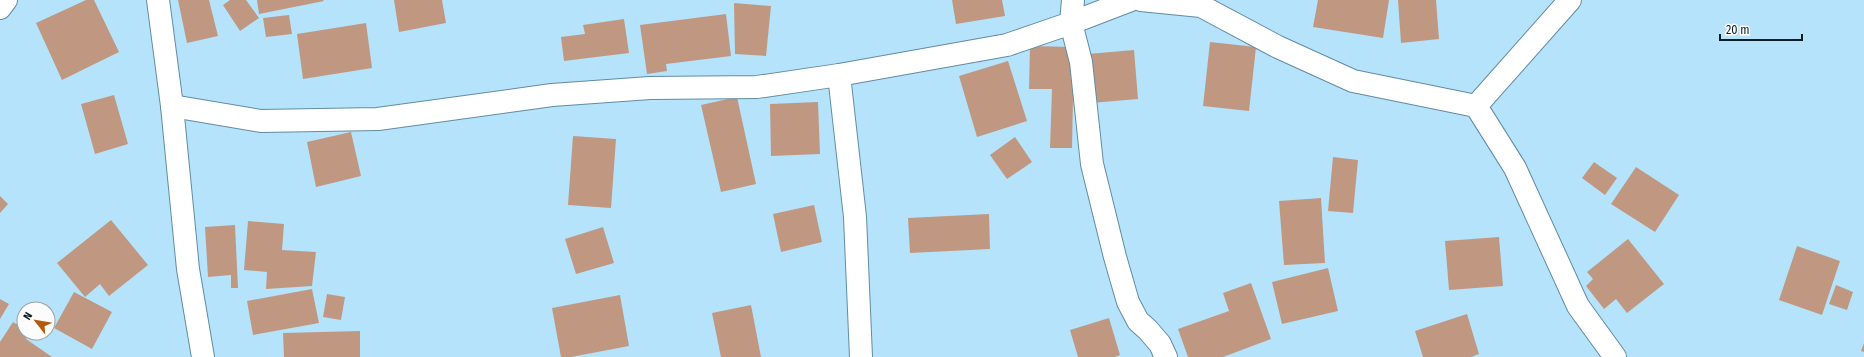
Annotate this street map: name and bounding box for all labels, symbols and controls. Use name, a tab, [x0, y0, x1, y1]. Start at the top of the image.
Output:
scale bar	[1720, 16, 1802, 42]
text: 20 m	[1726, 23, 1750, 37]
north arrow	[16, 301, 56, 341]
text: N	[21, 310, 35, 322]

